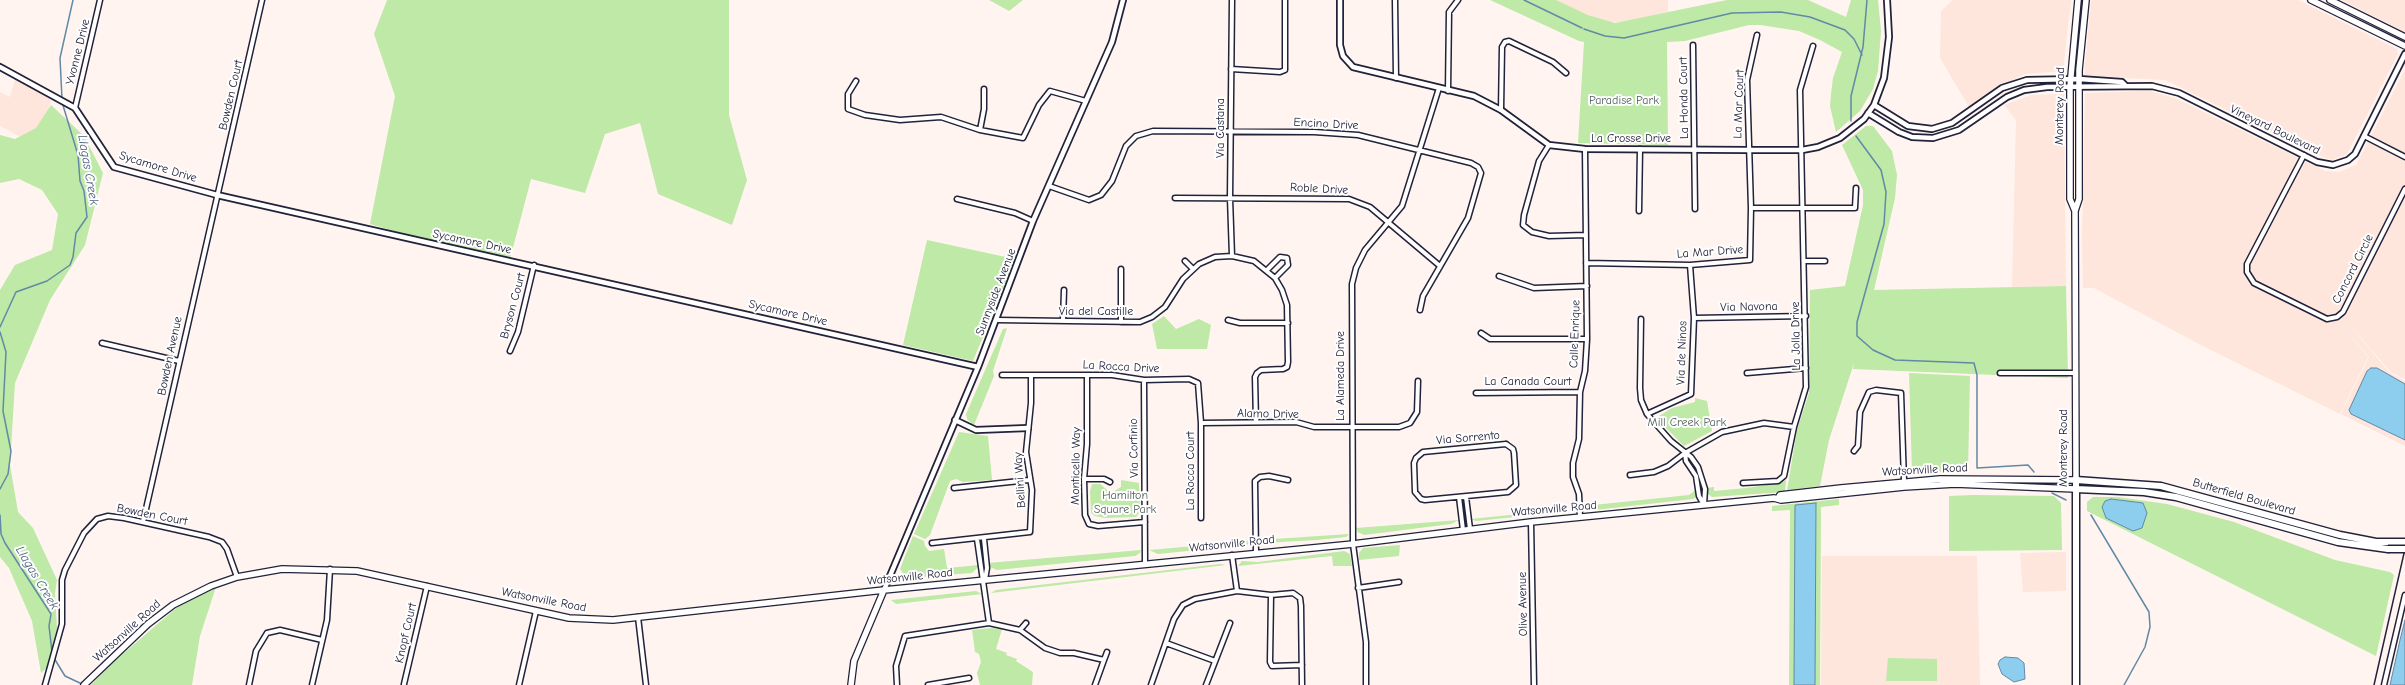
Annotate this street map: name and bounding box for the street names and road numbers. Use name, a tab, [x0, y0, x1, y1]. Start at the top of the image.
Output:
street label: Yvonne Drive	[63, 18, 93, 86]
street label: La Honda Court	[1676, 57, 1692, 139]
street label: Bowden Court	[216, 58, 246, 132]
street label: Monterey Road	[2052, 67, 2068, 145]
street label: La Mar Court	[1731, 69, 1747, 139]
street label: Via Castana	[1214, 98, 1228, 158]
street label: Vineyard Boulevard	[2228, 102, 2322, 158]
street label: Encino Drive	[1293, 115, 1359, 133]
street label: La Crosse Drive	[1591, 132, 1671, 146]
street label: Sycamore Drive	[117, 148, 199, 186]
street label: Roble Drive	[1290, 180, 1348, 198]
street label: Sycamore Drive	[431, 227, 513, 257]
street label: Concord Circle	[2329, 232, 2377, 306]
street label: La Mar Drive	[1676, 242, 1744, 262]
street label: Sunnyside Avenue	[973, 246, 1019, 338]
street label: Bryson Court	[497, 272, 529, 340]
street label: Sycamore Drive	[747, 297, 829, 329]
street label: Via Navona	[1720, 299, 1778, 315]
street label: Calle Enrique	[1567, 300, 1583, 368]
street label: La Jolla Drive	[1788, 301, 1804, 371]
street label: Via del Castille	[1059, 305, 1133, 319]
street label: Bowden Avenue	[155, 315, 185, 397]
street label: Via de Ninos	[1674, 321, 1690, 385]
street label: La Alameda Drive	[1334, 331, 1348, 421]
street label: La Rocca Drive	[1082, 358, 1160, 376]
street label: La Canada Court	[1485, 375, 1571, 389]
street label: Alamo Drive	[1237, 406, 1299, 422]
street label: Monterey Road	[2057, 409, 2071, 487]
street label: Via Corfinio	[1126, 418, 1142, 478]
street label: Monticello Way	[1068, 427, 1084, 505]
street label: Via Sorrento	[1436, 428, 1500, 448]
street label: La Rocca Court	[1184, 431, 1198, 511]
street label: Bellini Way	[1011, 452, 1029, 508]
street label: Watsonville Road	[1882, 461, 1968, 479]
street label: Butterfield Boulevard	[2191, 475, 2297, 519]
street label: Watsonville Road	[1510, 498, 1598, 520]
street label: Bowden Court	[115, 501, 189, 529]
street label: Watsonville Road	[1188, 532, 1276, 556]
street label: Watsonville Road	[866, 565, 954, 589]
street label: Olive Avenue	[1515, 572, 1531, 636]
street label: Watsonville Road	[500, 585, 588, 615]
street label: Watsonville Road	[90, 597, 164, 665]
street label: Knopf Court	[392, 601, 420, 665]

